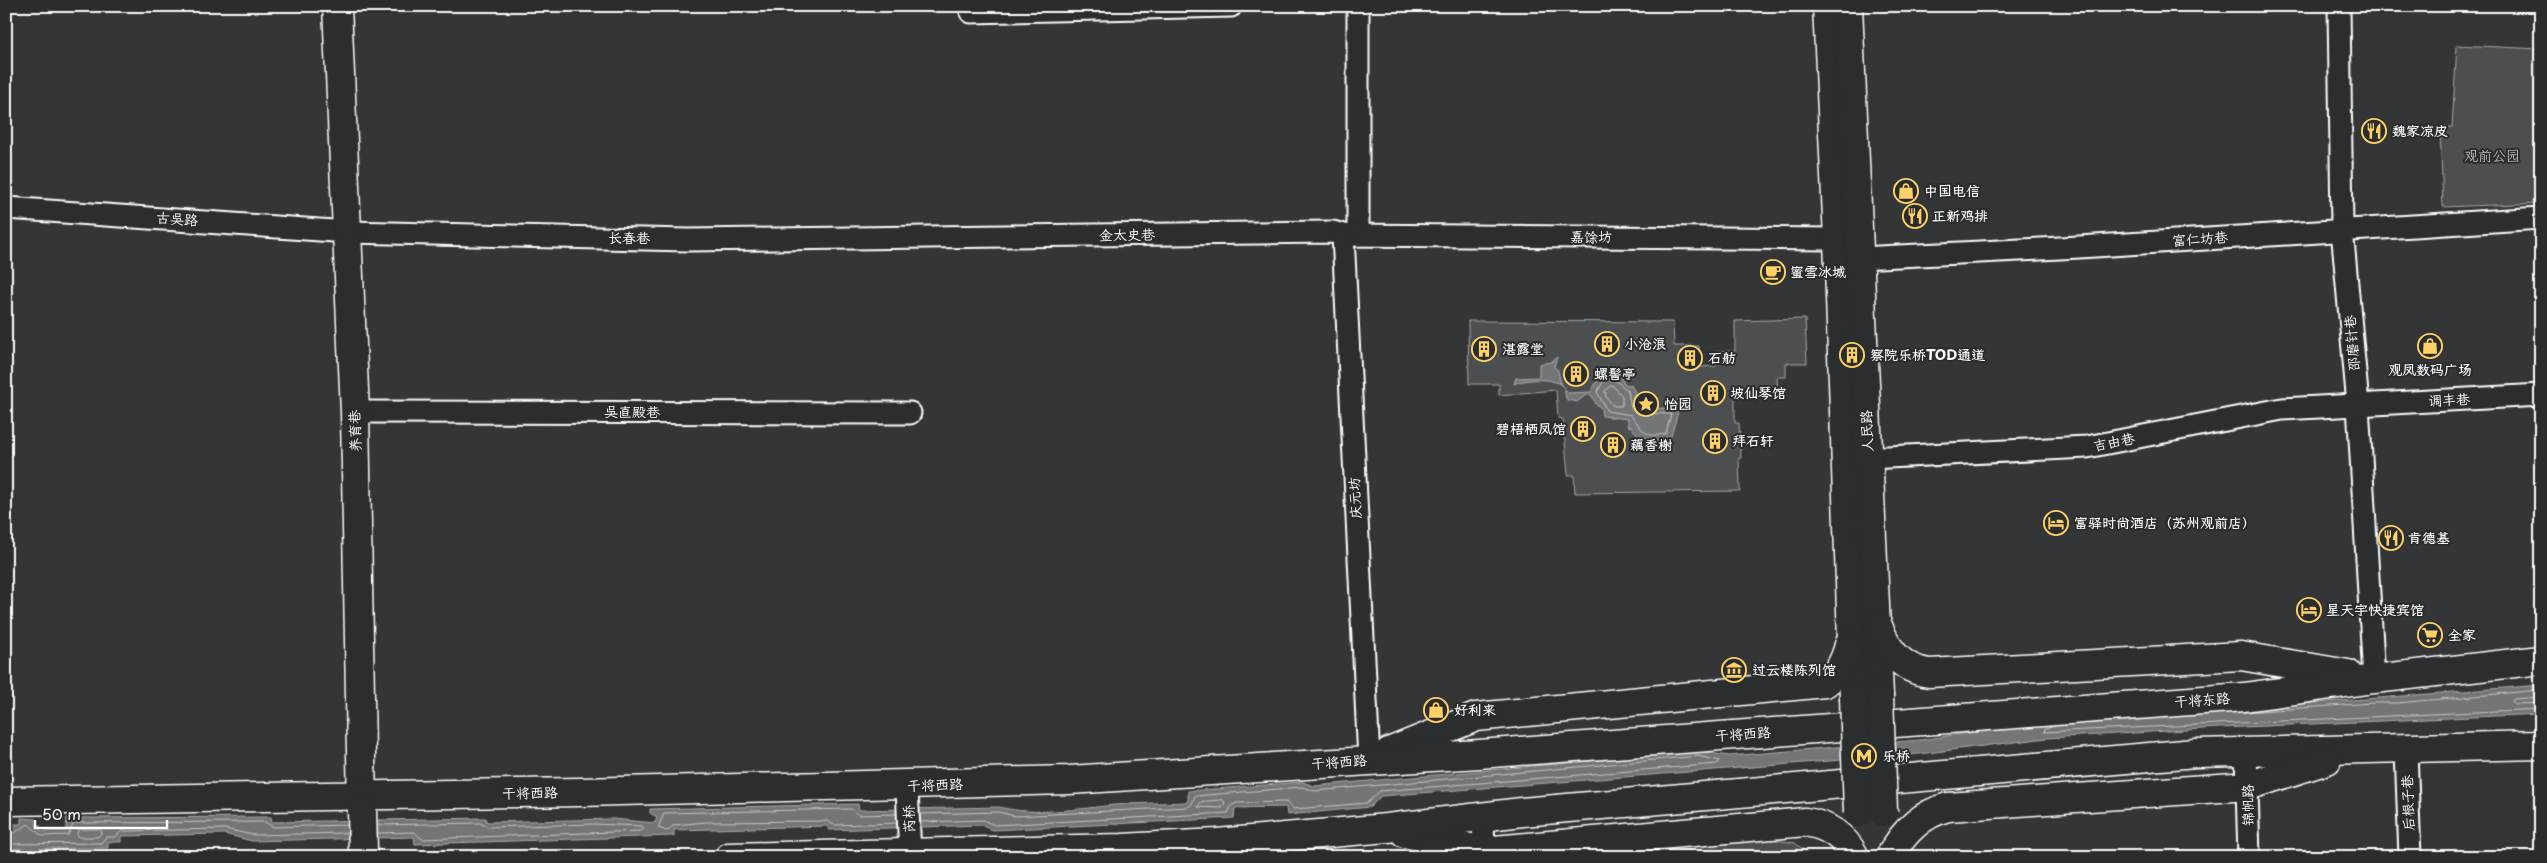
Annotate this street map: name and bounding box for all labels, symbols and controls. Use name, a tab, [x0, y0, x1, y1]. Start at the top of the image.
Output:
restaurant icon: 魏家凉皮	[2361, 118, 2387, 144]
place label: 魏家凉皮	[2392, 120, 2448, 141]
park label: 观前公园	[2464, 145, 2520, 166]
shop icon: 中国电信	[1893, 178, 1919, 204]
place label: 中国电信	[1924, 180, 1980, 201]
restaurant icon: 正新鸡排	[1902, 203, 1928, 229]
place label: 正新鸡排	[1932, 205, 1988, 226]
street label: 古吴路	[155, 207, 199, 230]
street label: 金太史巷	[1099, 223, 1156, 245]
street label: 嘉馀坊	[1570, 226, 1612, 247]
street label: 富仁坊巷	[2171, 226, 2230, 251]
street label: 长春巷	[608, 227, 651, 248]
cafe icon: 蜜雪冰城	[1760, 259, 1786, 285]
place label: 蜜雪冰城	[1790, 261, 1846, 282]
street label: 邵磨针巷	[2339, 313, 2364, 372]
building icon: 小沧浪	[1594, 331, 1620, 357]
place label: 小沧浪	[1624, 333, 1666, 354]
shop icon: 观凤数码广场	[2417, 333, 2443, 359]
building icon: 湛露堂	[1471, 336, 1497, 362]
place label: 湛露堂	[1502, 338, 1544, 359]
building icon: 察院乐桥TOD通道	[1839, 342, 1865, 368]
place label: 察院乐桥TOD通道	[1870, 344, 1985, 365]
building icon: 石舫	[1677, 345, 1703, 371]
place label: 石舫	[1708, 347, 1736, 368]
place label: 观凤数码广场	[2388, 359, 2472, 380]
building icon: 螺髻亭	[1563, 361, 1589, 387]
place label: 螺髻亭	[1594, 363, 1636, 384]
building icon: 坡仙琴馆	[1700, 380, 1726, 406]
place label: 坡仙琴馆	[1730, 382, 1786, 403]
street label: 调丰巷	[2427, 388, 2471, 411]
place icon: 怡园	[1633, 391, 1659, 417]
place label: 怡园	[1664, 393, 1692, 414]
street label: 吴直殿巷	[604, 401, 661, 422]
street label: 养育巷	[343, 409, 366, 452]
street label: 人民路	[1855, 410, 1878, 453]
building icon: 碧梧栖凤馆	[1570, 416, 1596, 442]
place label: 碧梧栖凤馆	[1496, 418, 1566, 439]
street label: 吉由巷	[2091, 427, 2138, 456]
building icon: 拜石轩	[1702, 428, 1728, 454]
place label: 拜石轩	[1732, 430, 1774, 451]
building icon: 藕香榭	[1600, 432, 1626, 458]
place label: 藕香榭	[1630, 434, 1673, 455]
street label: 庆元坊	[1343, 477, 1366, 520]
hotel icon: 富驿时尚酒店（苏州观前店）	[2043, 510, 2069, 536]
place label: 富驿时尚酒店（苏州观前店）	[2074, 512, 2256, 533]
restaurant icon: 肯德基	[2378, 525, 2404, 551]
place label: 肯德基	[2408, 527, 2450, 548]
hotel icon: 星天宇快捷宾馆	[2296, 597, 2322, 623]
place label: 星天宇快捷宾馆	[2326, 599, 2424, 620]
supermarket icon: 全家	[2417, 622, 2443, 648]
place label: 全家	[2448, 624, 2476, 645]
museum icon: 过云楼陈列馆	[1721, 657, 1747, 683]
place label: 过云楼陈列馆	[1752, 659, 1836, 680]
street label: 干将东路	[2173, 687, 2231, 712]
shop icon: 好利来	[1423, 697, 1449, 723]
place label: 好利来	[1454, 699, 1496, 720]
street label: 干将西路	[1714, 721, 1772, 746]
metro station icon: 乐桥	[1851, 743, 1877, 769]
place label: 乐桥	[1882, 745, 1910, 766]
street label: 干将西路	[1310, 749, 1368, 774]
street label: 干将西路	[907, 773, 963, 796]
street label: 后根子巷	[2396, 774, 2419, 831]
street label: 干将西路	[502, 782, 558, 803]
street label: 锦帆路	[2237, 784, 2258, 826]
scale bar	[35, 798, 168, 830]
text: 50 m	[42, 802, 81, 825]
street label: 芮桥	[898, 805, 919, 833]

